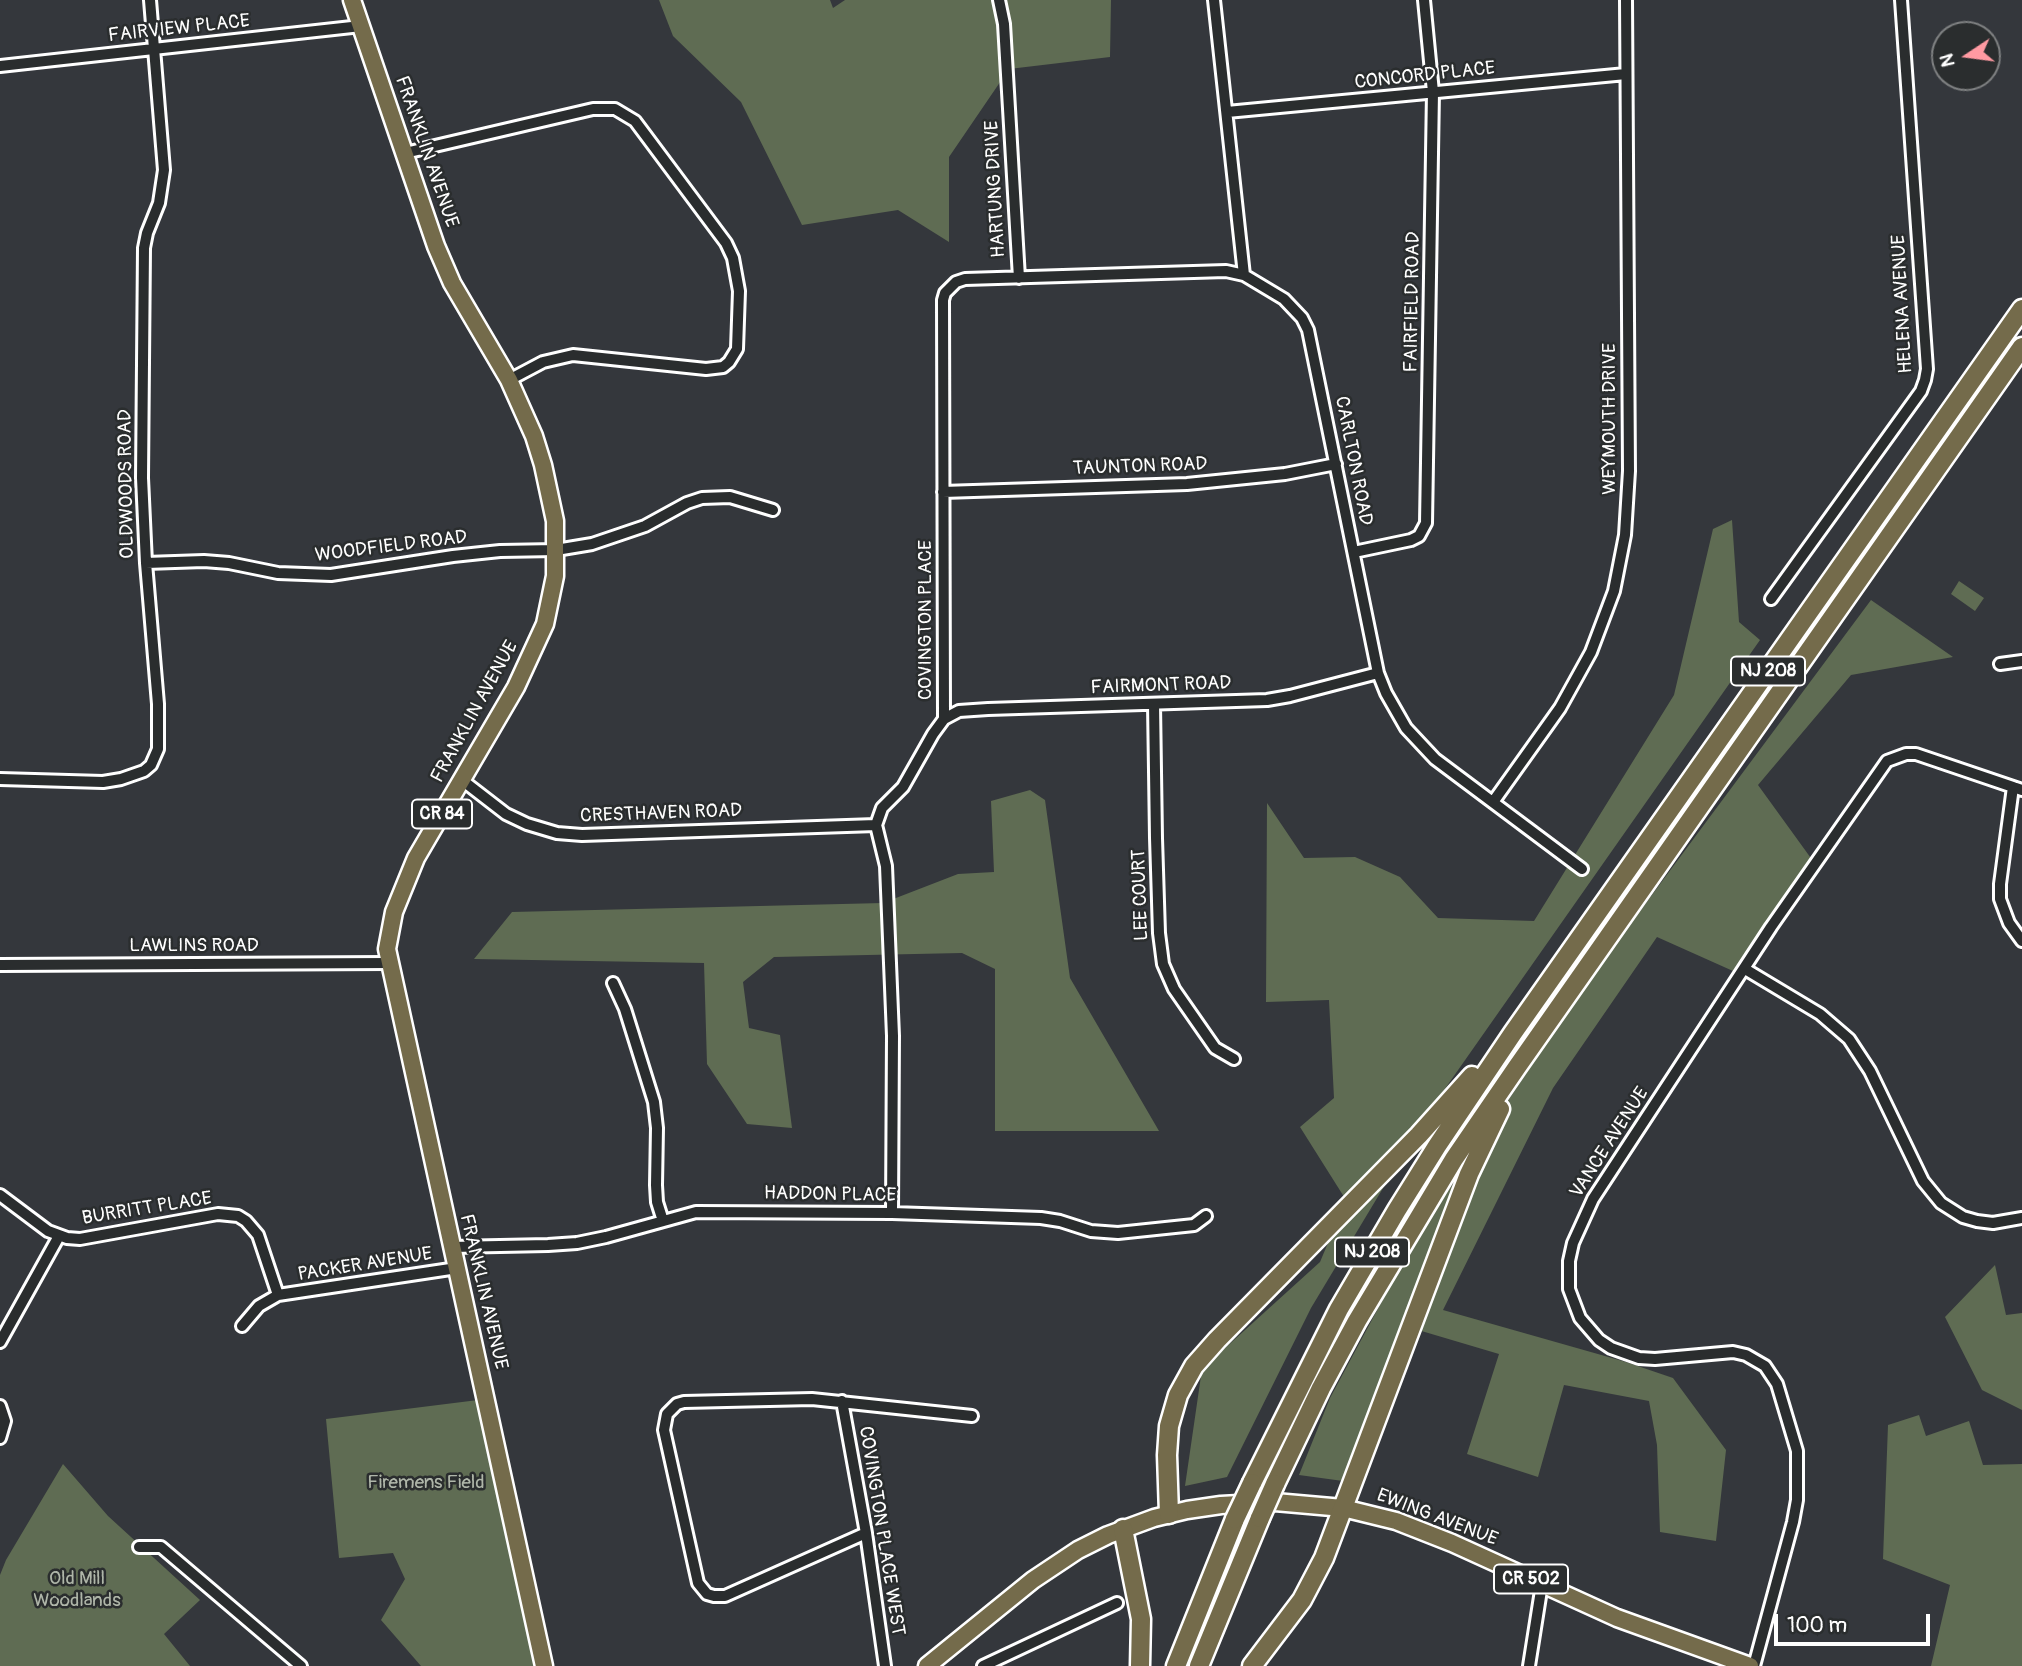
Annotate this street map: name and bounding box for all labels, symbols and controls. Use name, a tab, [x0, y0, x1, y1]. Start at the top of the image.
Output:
street label: FAIRVIEW PLACE	[107, 10, 251, 48]
north arrow	[1931, 21, 2001, 91]
text: N	[1934, 51, 1961, 69]
street label: CONCORD PLACE	[1354, 57, 1496, 95]
street label: FRANKLIN AVENUE	[389, 73, 463, 231]
street label: HARTUNG DRIVE	[981, 120, 1011, 258]
street label: FAIRFIELD ROAD	[1400, 231, 1426, 373]
street label: HELENA AVENUE	[1888, 234, 1918, 374]
street label: WEYMOUTH DRIVE	[1599, 343, 1621, 495]
street label: CARLTON ROAD	[1329, 394, 1377, 528]
street label: OLDWOODS ROAD	[114, 409, 140, 559]
street label: TAUNTON ROAD	[1072, 453, 1208, 481]
street label: WOODFIELD ROAD	[314, 526, 468, 568]
street label: COVINGTON PLACE	[915, 540, 937, 700]
street label: FRANKLIN AVENUE	[427, 637, 523, 787]
road number: NJ 208	[1731, 656, 1805, 686]
street label: FAIRMONT ROAD	[1090, 672, 1232, 700]
road number: CR 84	[412, 800, 472, 828]
street label: CRESTHAVEN ROAD	[580, 800, 742, 828]
street label: LEE COURT	[1128, 849, 1154, 941]
street label: LAWLINS ROAD	[129, 935, 259, 957]
street label: VANCE AVENUE	[1566, 1083, 1654, 1203]
street label: HADDON PLACE	[764, 1182, 896, 1208]
street label: BURRITT PLACE	[81, 1187, 213, 1231]
street label: FRANKLIN AVENUE	[454, 1212, 512, 1372]
road number: NJ 208	[1335, 1238, 1409, 1266]
street label: PACKER AVENUE	[296, 1243, 434, 1287]
street label: COVINGTON PLACE WEST	[853, 1425, 909, 1637]
park label: Firemens Field	[367, 1472, 485, 1494]
street label: EWING AVENUE	[1373, 1484, 1501, 1552]
road number: CR 502	[1494, 1564, 1568, 1594]
park label: Old Mill Woodlands	[33, 1568, 121, 1612]
scale bar	[1777, 1600, 1933, 1644]
text: 100 m	[1787, 1612, 1847, 1639]

